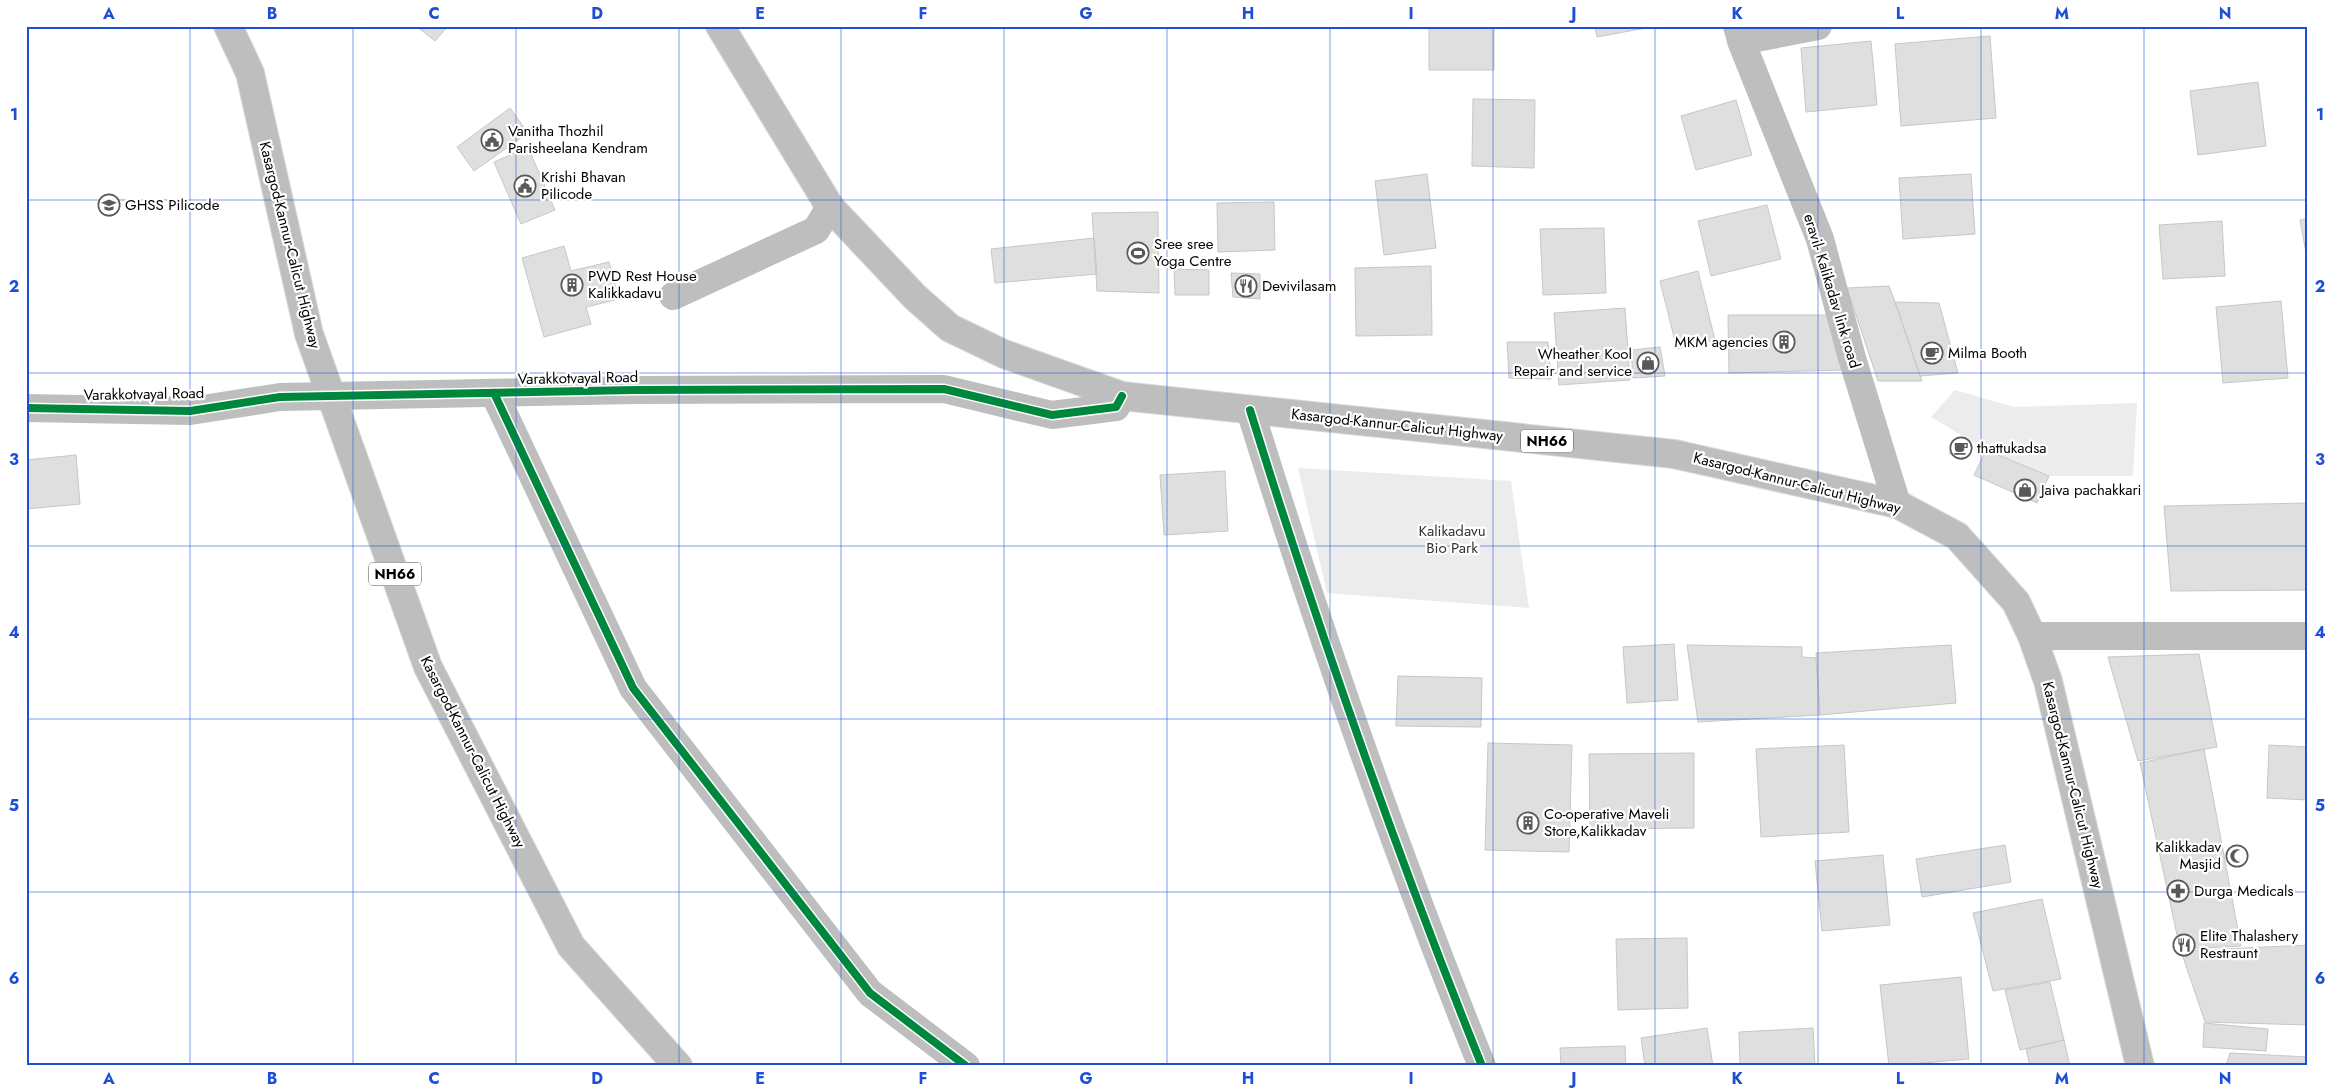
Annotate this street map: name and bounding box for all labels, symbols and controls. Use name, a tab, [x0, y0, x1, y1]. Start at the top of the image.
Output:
text: A	[102, 2, 115, 25]
text: B	[267, 2, 277, 25]
text: C	[428, 2, 440, 25]
text: D	[591, 2, 603, 25]
text: E	[755, 2, 765, 25]
text: F	[919, 2, 927, 25]
text: G	[1079, 2, 1093, 25]
text: H	[1242, 2, 1254, 25]
text: I	[1408, 2, 1414, 25]
text: J	[1568, 2, 1577, 25]
text: K	[1731, 2, 1743, 25]
text: L	[1896, 2, 1905, 25]
text: M	[2055, 2, 2069, 25]
text: N	[2219, 2, 2231, 25]
text: 1	[10, 103, 18, 126]
text: 1	[2316, 103, 2324, 126]
place label: Vanitha Thozhil Parisheelana Kendram	[508, 120, 648, 159]
public building icon: Vanitha Thozhil Parisheelana Kendram	[480, 128, 504, 152]
street label: Kasargod-Kannur-Calicut Highway	[254, 139, 327, 351]
place label: Krishi Bhavan Pilicode	[541, 166, 626, 205]
public building icon: Krishi Bhavan Pilicode	[513, 174, 537, 198]
school or university icon: GHSS Pilicode	[97, 193, 121, 217]
place label: GHSS Pilicode	[125, 194, 220, 216]
street label: eravil- Kalikadav link road	[1798, 211, 1866, 371]
place label: Sree sree Yoga Centre	[1154, 233, 1232, 272]
sports icon: Sree sree Yoga Centre	[1126, 241, 1150, 265]
place label: PWD Rest House Kalikkadavu	[588, 265, 697, 304]
building icon: PWD Rest House Kalikkadavu	[560, 273, 584, 297]
restaurant icon: Devivilasam	[1234, 274, 1258, 298]
text: 2	[9, 275, 19, 298]
place label: Devivilasam	[1262, 275, 1336, 297]
text: 2	[2315, 275, 2325, 298]
building icon: MKM agencies	[1772, 330, 1796, 354]
place label: MKM agencies	[1675, 331, 1768, 353]
cafe icon: Milma Booth	[1920, 341, 1944, 365]
place label: Milma Booth	[1948, 342, 2027, 364]
place label: Wheather Kool Repair and service	[1514, 343, 1632, 382]
shop icon: Wheather Kool Repair and service	[1636, 351, 1660, 375]
street label: Varakkotvayal Road	[518, 366, 638, 390]
street label: Varakkotvayal Road	[84, 382, 204, 406]
street label: Kasargod-Kannur-Calicut Highway	[1290, 403, 1504, 447]
road number: NH66	[1521, 430, 1573, 452]
cafe icon: thattukadsa	[1949, 436, 1973, 460]
place label: thattukadsa	[1977, 437, 2046, 459]
street label: Kasargod-Kannur-Calicut Highway	[1691, 447, 1903, 520]
text: 3	[9, 448, 19, 471]
text: 3	[2315, 448, 2325, 471]
shop icon: Jaiva pachakkari	[2013, 478, 2037, 502]
place label: Jaiva pachakkari	[2039, 479, 2142, 501]
park label: Kalikadavu Bio Park	[1418, 520, 1486, 559]
road number: NH66	[369, 562, 421, 586]
text: 4	[8, 621, 20, 644]
text: 4	[2314, 621, 2326, 644]
street label: Kasargod-Kannur-Calicut Highway	[415, 652, 531, 852]
street label: Kasargod-Kannur-Calicut Highway	[2037, 679, 2110, 891]
text: 5	[9, 794, 19, 817]
text: 5	[2315, 794, 2325, 817]
place label: Co-operative Maveli Store,Kalikkadav	[1544, 803, 1669, 842]
building icon: Co-operative Maveli Store,Kalikkadav	[1516, 811, 1540, 835]
place label: Kalikkadav Masjid	[2155, 836, 2221, 875]
mosque icon: Kalikkadav Masjid	[2225, 844, 2249, 868]
pharmacy icon: Durga Medicals	[2166, 879, 2190, 903]
place label: Durga Medicals	[2194, 880, 2293, 902]
place label: Elite Thalashery Restraunt	[2200, 925, 2298, 964]
restaurant icon: Elite Thalashery Restraunt	[2172, 933, 2196, 957]
text: 6	[9, 967, 19, 990]
text: 6	[2315, 967, 2325, 990]
text: A	[102, 1067, 115, 1090]
text: B	[267, 1067, 277, 1090]
text: C	[428, 1067, 440, 1090]
text: D	[591, 1067, 603, 1090]
text: E	[755, 1067, 765, 1090]
text: F	[919, 1067, 927, 1090]
text: G	[1079, 1067, 1093, 1090]
text: H	[1242, 1067, 1254, 1090]
text: I	[1408, 1067, 1414, 1090]
text: J	[1568, 1067, 1577, 1090]
text: K	[1731, 1067, 1743, 1090]
text: L	[1896, 1067, 1905, 1090]
text: M	[2055, 1067, 2069, 1090]
text: N	[2219, 1067, 2231, 1090]

